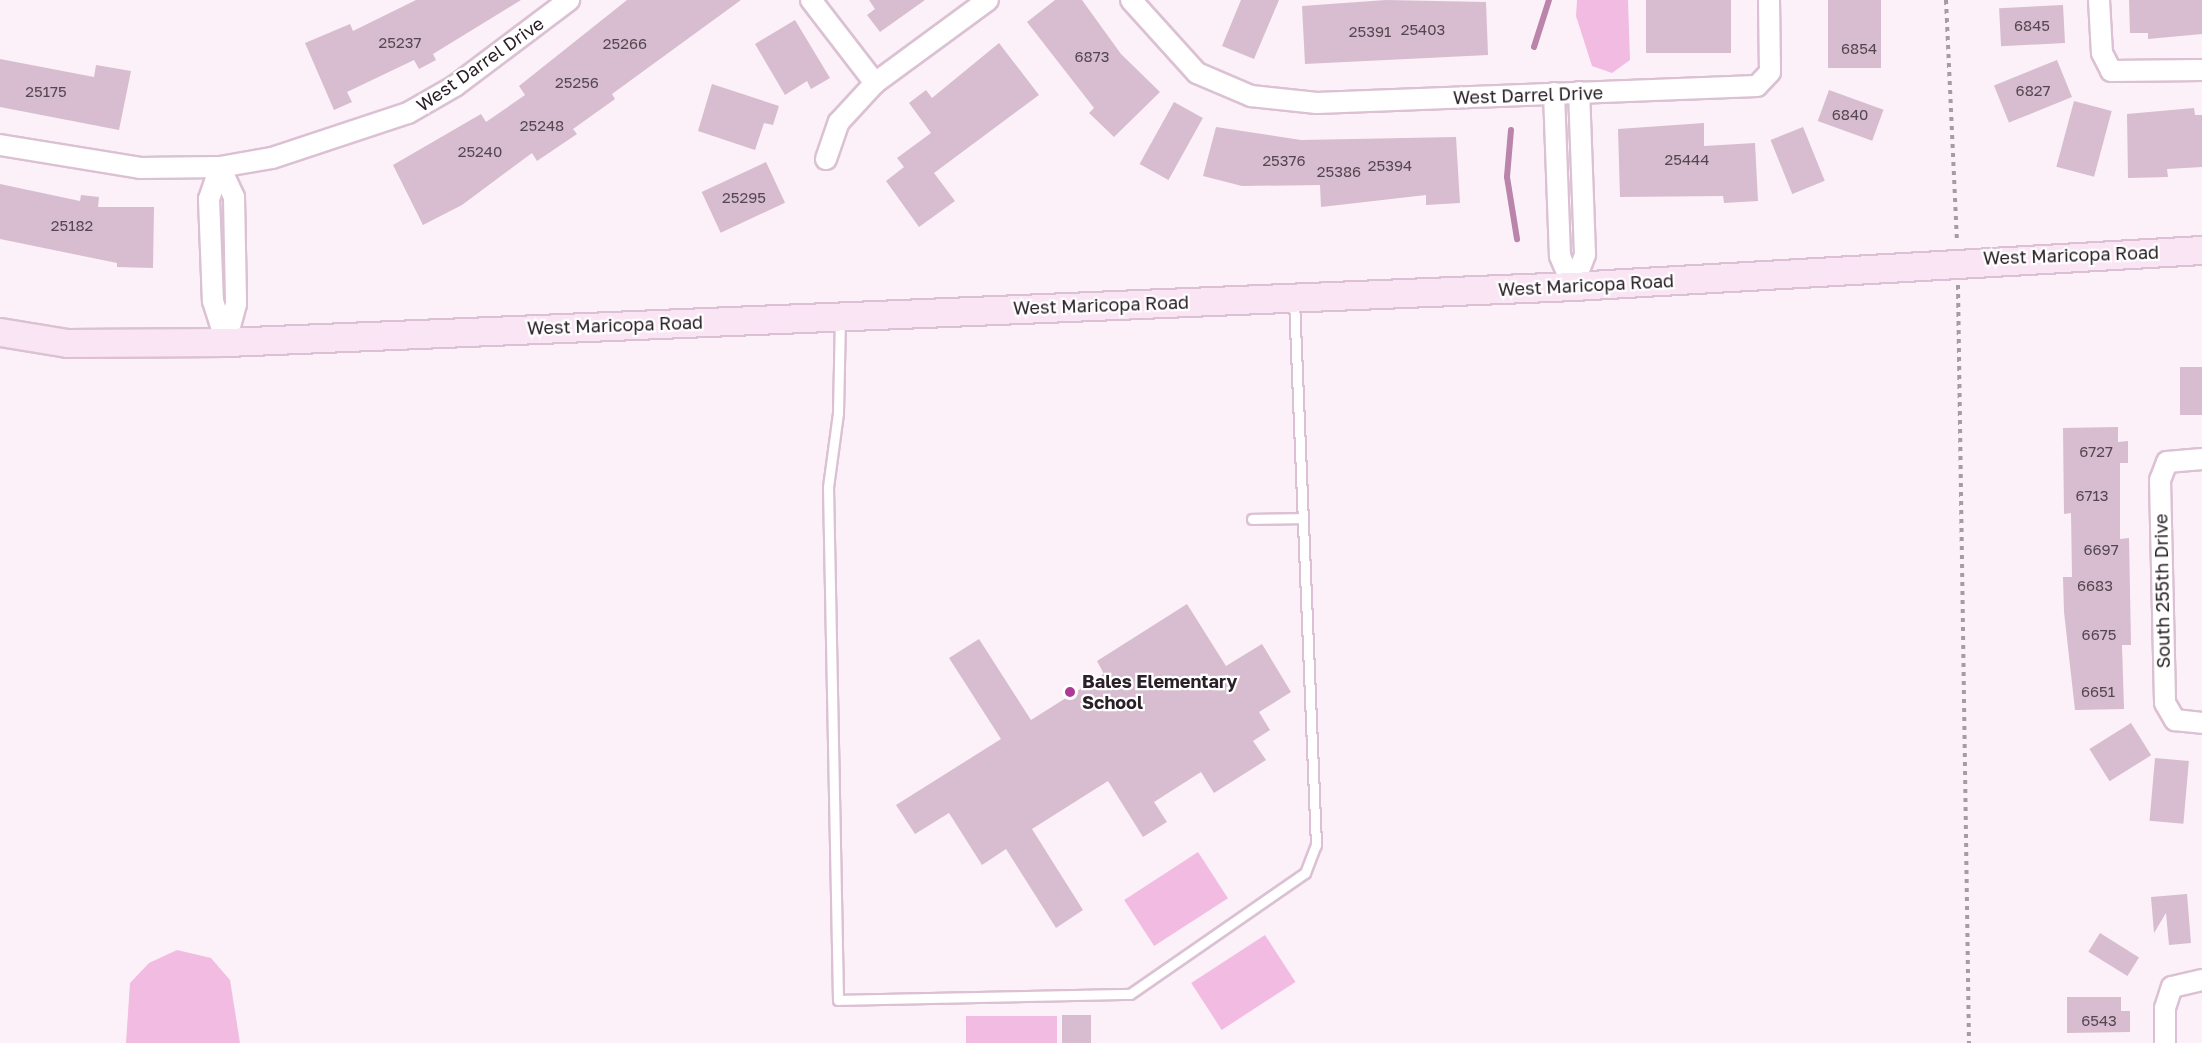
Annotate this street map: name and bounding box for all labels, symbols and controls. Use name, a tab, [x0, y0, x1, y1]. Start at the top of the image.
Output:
street label: West Darrel Drive	[412, 12, 548, 116]
house number: 6845	[2014, 17, 2050, 35]
house number: 25403	[1401, 21, 1445, 39]
house number: 25391	[1349, 23, 1391, 41]
house number: 25237	[379, 34, 421, 52]
house number: 25266	[603, 35, 647, 53]
house number: 6854	[1841, 40, 1877, 58]
house number: 6873	[1075, 48, 1109, 66]
house number: 25256	[555, 74, 599, 92]
street label: West Darrel Drive	[1453, 82, 1603, 108]
house number: 6827	[2016, 82, 2050, 100]
house number: 25175	[25, 83, 67, 101]
house number: 6840	[1832, 106, 1868, 124]
house number: 25248	[520, 117, 564, 135]
house number: 25240	[458, 143, 502, 161]
house number: 25444	[1665, 151, 1709, 169]
house number: 25376	[1262, 152, 1306, 170]
house number: 25394	[1368, 157, 1412, 175]
house number: 25386	[1317, 163, 1361, 181]
house number: 25295	[722, 189, 766, 207]
house number: 25182	[51, 217, 93, 235]
street label: West Maricopa Road	[1983, 241, 2159, 269]
street label: West Maricopa Road	[1497, 270, 1675, 300]
street label: West Maricopa Road	[1013, 291, 1189, 319]
street label: West Maricopa Road	[527, 311, 703, 339]
house number: 6727	[2079, 443, 2113, 461]
house number: 6713	[2075, 487, 2109, 505]
street label: South 255th Drive	[2150, 513, 2174, 669]
house number: 6697	[2083, 541, 2119, 559]
house number: 6683	[2077, 577, 2113, 595]
house number: 6675	[2082, 626, 2116, 644]
place label: Bales Elementary School	[1082, 671, 1237, 714]
house number: 6651	[2081, 683, 2115, 701]
marker: Bales Elementary School	[1063, 685, 1077, 699]
house number: 6543	[2081, 1012, 2117, 1030]

